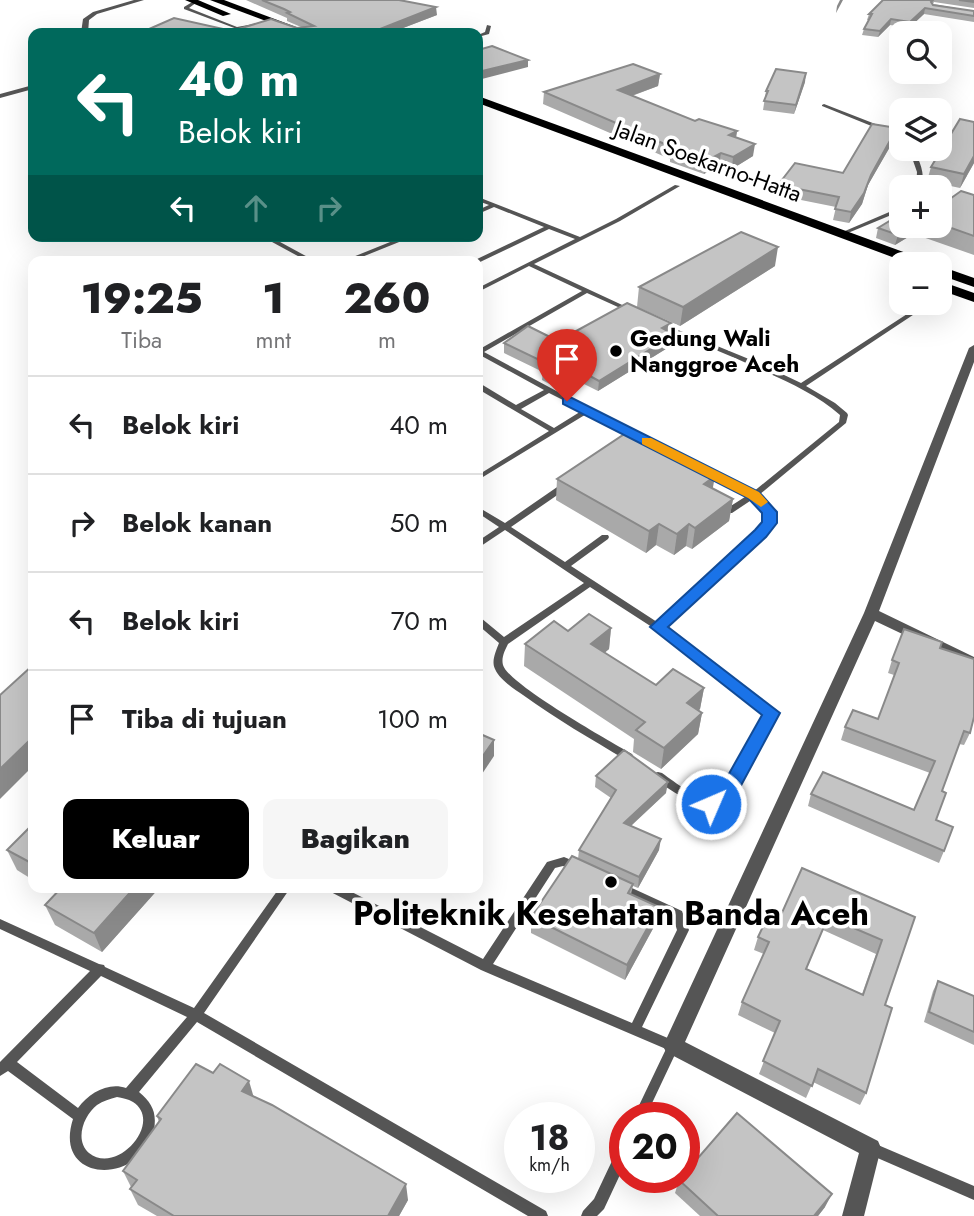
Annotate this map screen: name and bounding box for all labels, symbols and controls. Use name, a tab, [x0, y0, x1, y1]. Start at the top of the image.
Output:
map controls	[889, 21, 952, 315]
button: search	[889, 21, 952, 84]
text: 40 m	[178, 44, 300, 114]
icon: left	[63, 56, 154, 147]
button: layers	[889, 98, 952, 161]
text: Belok kiri	[178, 109, 303, 155]
street label: Jalan Soekarno-Hatta	[607, 110, 806, 211]
button: +	[889, 175, 952, 238]
icon: left	[164, 189, 202, 227]
icon: ahead	[237, 189, 275, 227]
icon: right	[310, 189, 348, 227]
button: −	[889, 252, 952, 315]
text: 19:25	[81, 268, 203, 329]
text: 1	[262, 268, 284, 329]
text: 260	[344, 268, 430, 329]
place label: Gedung Wali Nanggroe Aceh	[630, 321, 799, 381]
text: Tiba	[121, 323, 162, 357]
text: mnt	[255, 323, 291, 357]
text: m	[378, 323, 396, 357]
pin	[537, 329, 597, 401]
icon: arrive	[548, 340, 586, 378]
marker: Gedung Wali Nanggroe Aceh	[608, 343, 624, 359]
icon: left	[63, 406, 101, 444]
text: Belok kiri	[122, 406, 239, 444]
text: 40 m	[389, 406, 448, 444]
icon: right	[63, 504, 101, 542]
text: Belok kanan	[122, 504, 272, 542]
text: 50 m	[390, 504, 448, 542]
icon: left	[63, 602, 101, 640]
text: Belok kiri	[122, 602, 239, 640]
text: 70 m	[391, 602, 448, 640]
icon: arrive	[63, 700, 101, 738]
text: Tiba di tujuan	[122, 700, 287, 738]
text: 100 m	[377, 700, 448, 738]
position arrow	[674, 767, 748, 841]
button: Keluar	[63, 799, 249, 879]
button: Bagikan	[263, 799, 448, 879]
marker: Politeknik Kesehatan Banda Aceh	[603, 874, 619, 890]
place label: Politeknik Kesehatan Banda Aceh	[353, 890, 869, 937]
speed limit sign: 20	[609, 1102, 700, 1193]
text: 18	[530, 1113, 569, 1163]
text: km/h	[529, 1152, 570, 1178]

